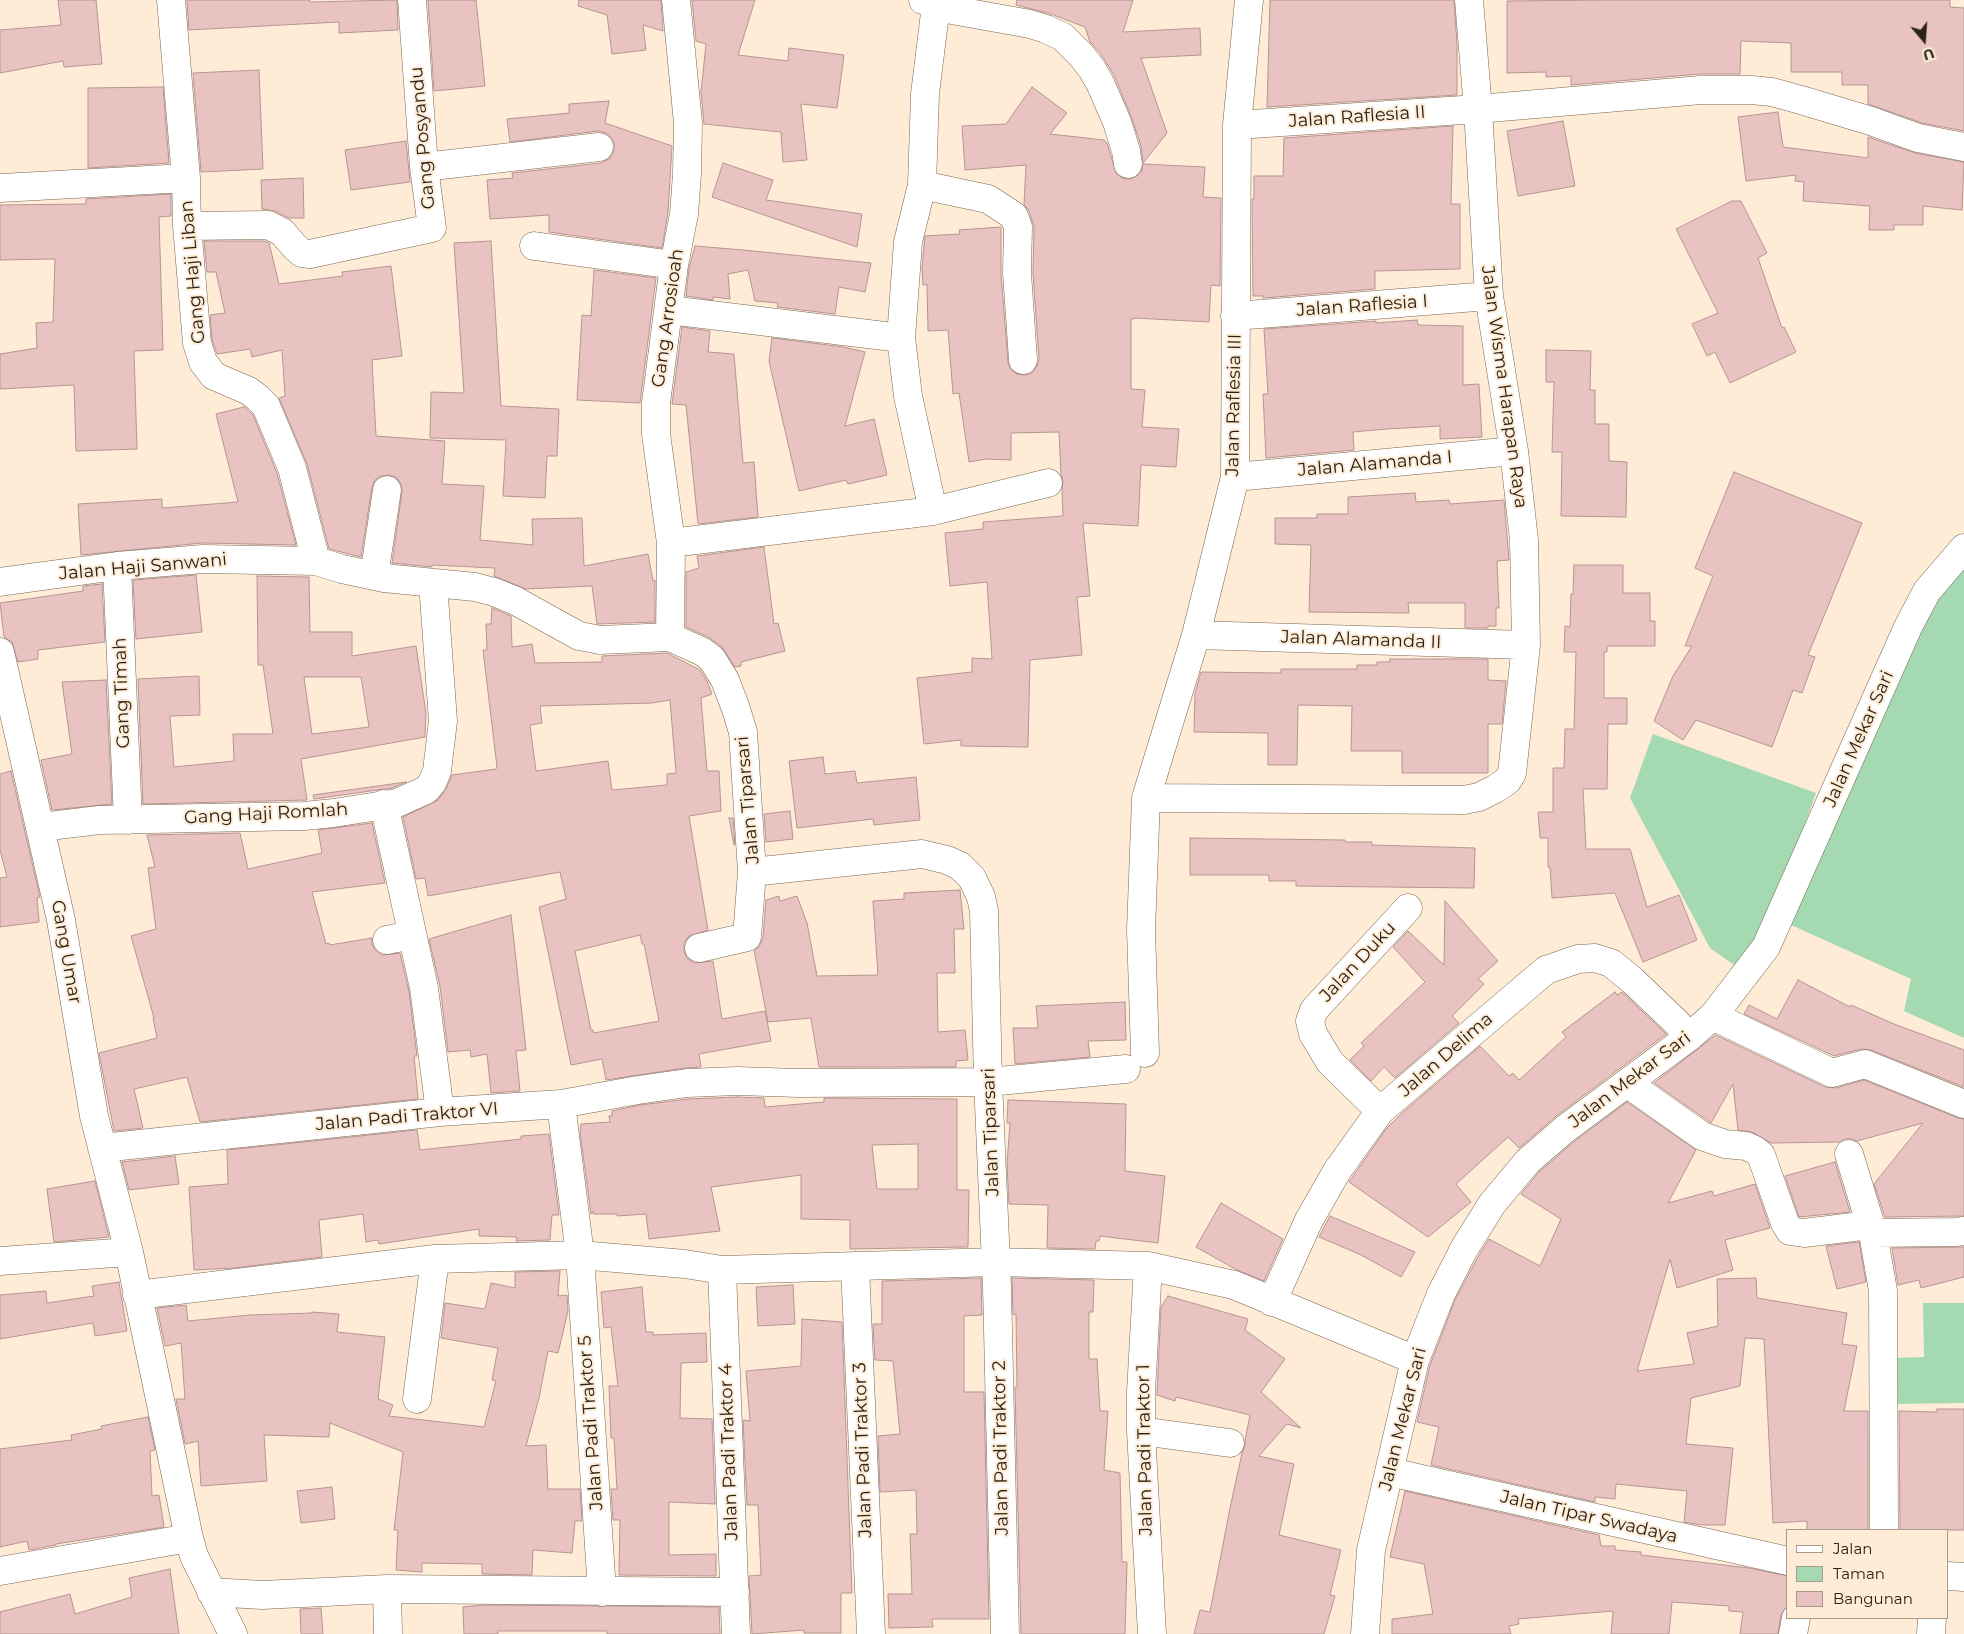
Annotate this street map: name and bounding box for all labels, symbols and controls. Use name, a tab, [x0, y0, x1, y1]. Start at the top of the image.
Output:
north arrow	[1899, 15, 1949, 65]
text: U	[1921, 44, 1937, 65]
street label: Gang Posyandu	[406, 66, 440, 210]
street label: Jalan Raflesia II	[1288, 101, 1426, 133]
street label: Gang Haji Liban	[176, 199, 210, 345]
street label: Gang Arrosioah	[648, 247, 688, 389]
street label: Jalan Wisma Harapan Raya	[1476, 264, 1532, 510]
street label: Jalan Raflesia I	[1296, 291, 1428, 321]
street label: Jalan Raflesia III	[1222, 334, 1246, 476]
street label: Jalan Alamanda I	[1297, 446, 1453, 482]
street label: Jalan Haji Sanwani	[58, 549, 228, 585]
street label: Jalan Alamanda II	[1280, 626, 1442, 654]
street label: Gang Timah	[109, 637, 135, 749]
street label: Jalan Mekar Sari	[1819, 668, 1899, 810]
street label: Jalan Tiparsari	[732, 735, 764, 865]
street label: Gang Haji Romlah	[183, 799, 349, 829]
street label: Gang Umar	[46, 898, 86, 1006]
street label: Jalan Duku	[1315, 917, 1401, 1007]
street label: Jalan Delima	[1395, 1008, 1497, 1102]
street label: Jalan Mekar Sari	[1565, 1027, 1695, 1133]
street label: Jalan Tiparsari	[978, 1067, 1004, 1197]
street label: Jalan Padi Traktor VI	[315, 1098, 499, 1136]
street label: Jalan Padi Traktor 5	[574, 1335, 608, 1511]
street label: Jalan Mekar Sari	[1375, 1345, 1431, 1493]
street label: Jalan Padi Traktor 2	[989, 1360, 1013, 1536]
street label: Jalan Padi Traktor 3	[849, 1362, 877, 1538]
street label: Jalan Padi Traktor 4	[715, 1363, 743, 1541]
street label: Jalan Padi Traktor 1	[1133, 1364, 1157, 1536]
street label: Jalan Tipar Swadaya	[1498, 1486, 1680, 1548]
legend	[1786, 1529, 1949, 1619]
text: Jalan	[1833, 1539, 1872, 1558]
text: Taman	[1833, 1564, 1885, 1583]
text: Bangunan	[1833, 1589, 1913, 1608]

